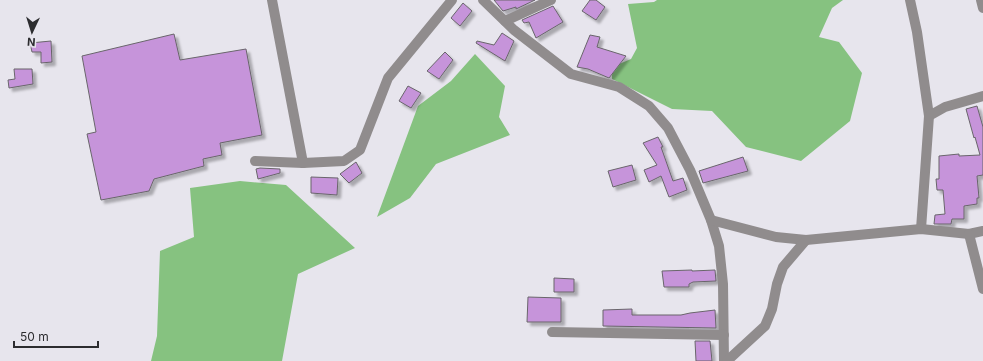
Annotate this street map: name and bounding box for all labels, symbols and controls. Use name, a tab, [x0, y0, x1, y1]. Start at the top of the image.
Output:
north arrow	[12, 12, 52, 52]
text: N	[27, 35, 36, 49]
scale bar	[14, 323, 98, 349]
text: 50 m	[20, 329, 49, 344]

